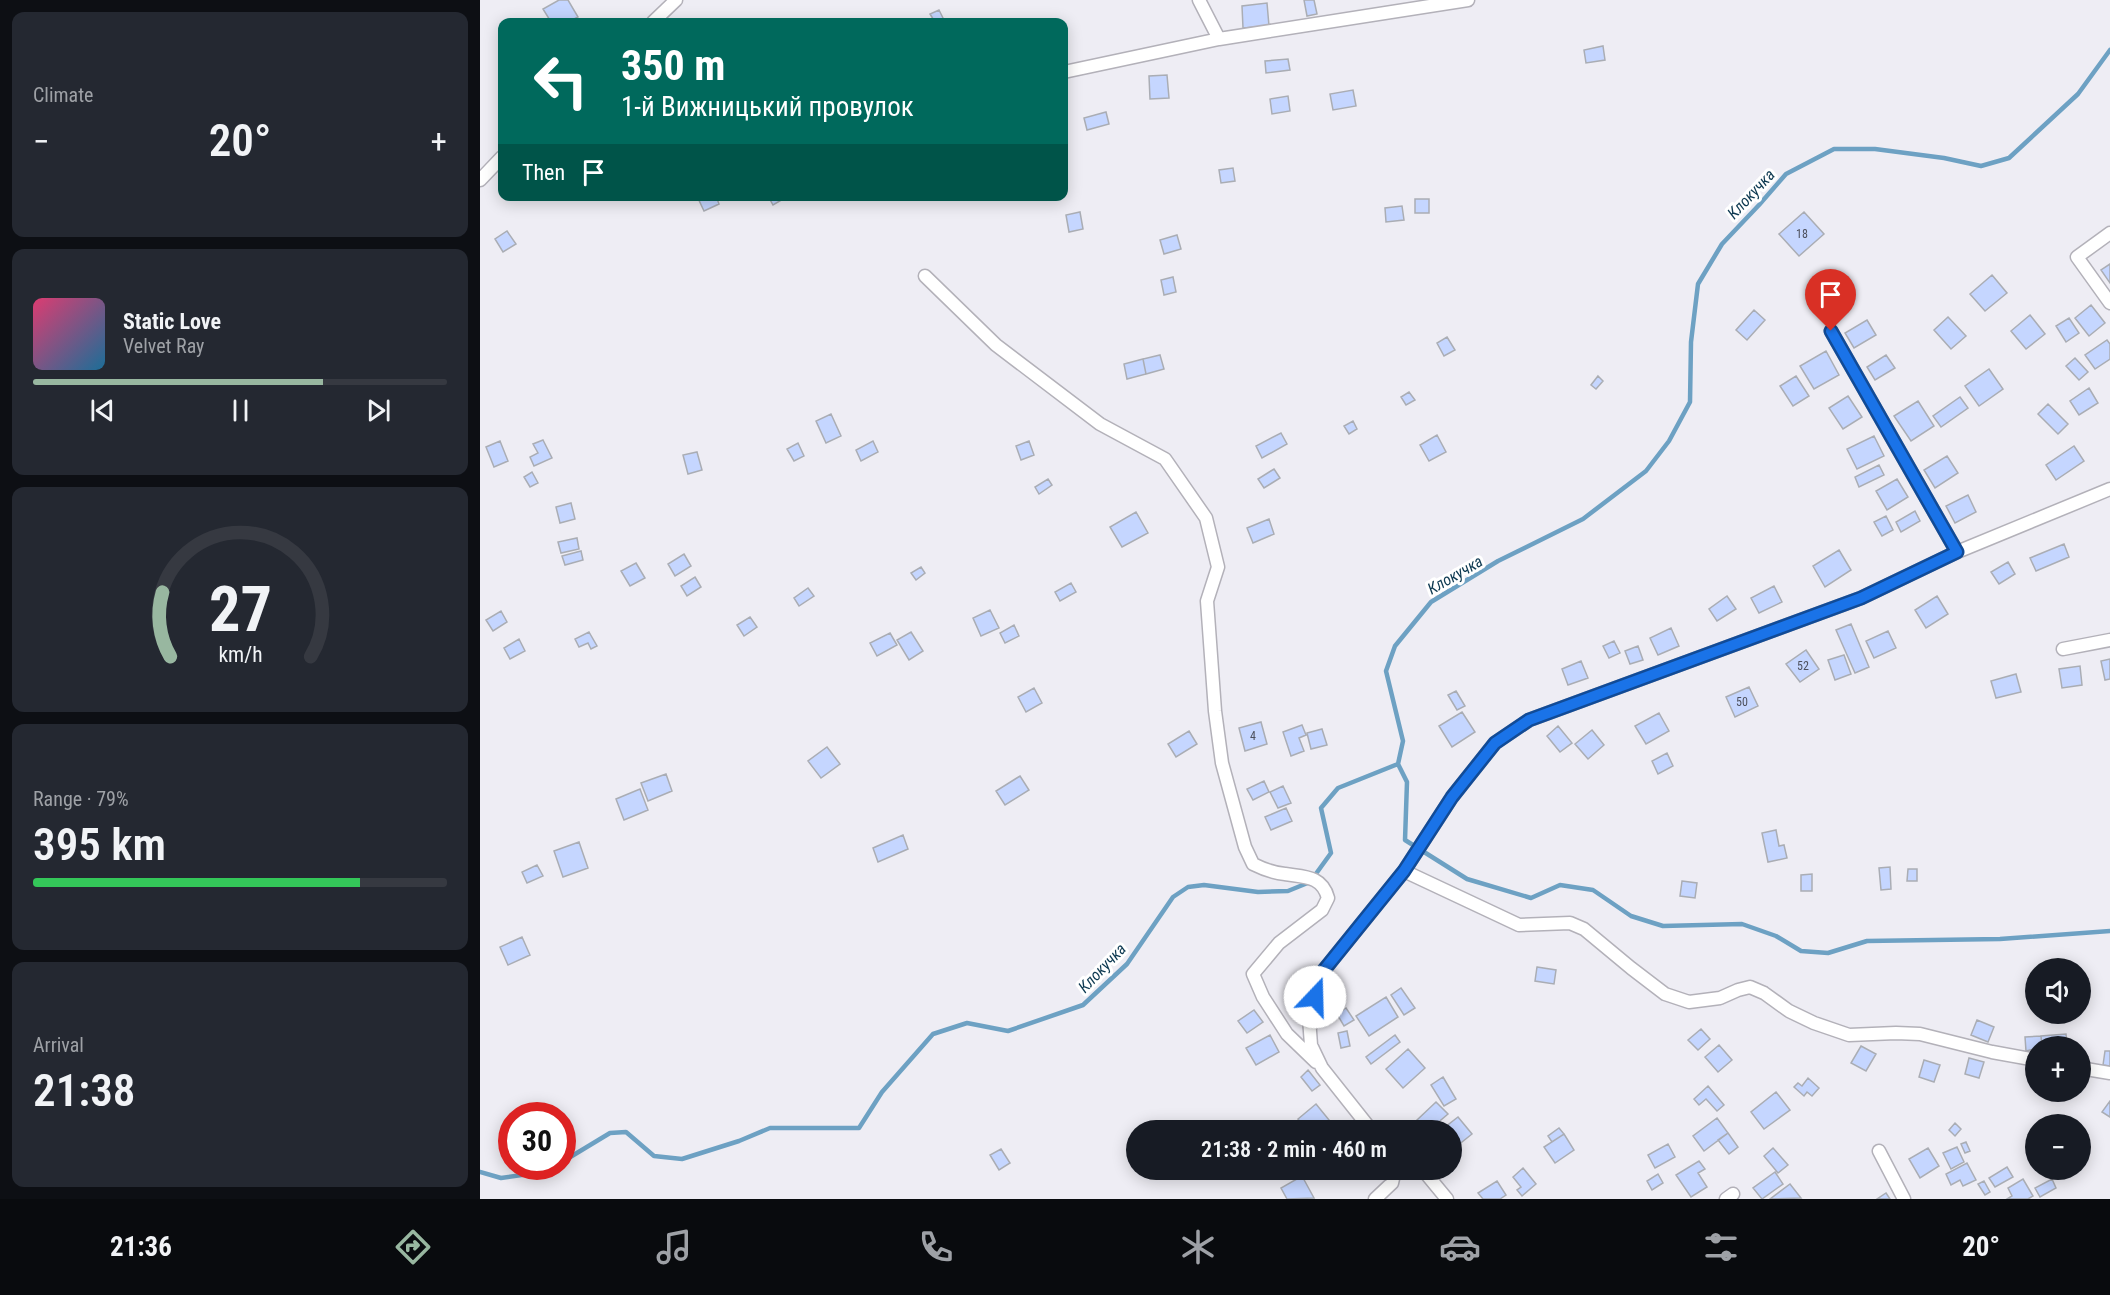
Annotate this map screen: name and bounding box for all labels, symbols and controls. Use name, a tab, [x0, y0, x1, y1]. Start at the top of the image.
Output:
text: 350 m	[621, 41, 726, 90]
icon: left	[522, 42, 600, 120]
text: Climate	[33, 83, 93, 107]
text: 1-й Вижницький провулок	[621, 91, 914, 123]
text: 20°	[209, 114, 271, 167]
text: −	[33, 122, 50, 161]
text: +	[431, 122, 447, 161]
icon: arrive	[577, 156, 610, 189]
text: Then	[522, 160, 565, 185]
water label: Клокучка	[1723, 165, 1779, 223]
house number: 18	[1796, 227, 1808, 241]
pin	[1805, 269, 1856, 331]
icon: arrive	[1814, 278, 1847, 311]
text: Static Love	[123, 309, 221, 334]
text: Velvet Ray	[123, 334, 204, 358]
icon: previous	[86, 394, 119, 427]
icon: pause	[224, 394, 257, 427]
icon: next	[362, 394, 395, 427]
water label: Клокучка	[1424, 552, 1486, 598]
text: 27	[208, 573, 272, 646]
text: km/h	[218, 642, 262, 667]
house number: 52	[1797, 659, 1809, 673]
house number: 50	[1736, 695, 1748, 709]
house number: 4	[1250, 729, 1256, 743]
text: Range · 79%	[33, 787, 129, 811]
text: 395 km	[33, 818, 166, 871]
water label: Клокучка	[1074, 940, 1130, 996]
map controls	[2025, 958, 2091, 1180]
button: sound	[2025, 958, 2091, 1024]
position arrow	[1283, 965, 1347, 1029]
text: Arrival	[33, 1033, 84, 1057]
button: +	[2025, 1036, 2091, 1102]
text: 21:38	[33, 1064, 135, 1117]
speed limit sign: 30	[498, 1102, 576, 1180]
button: −	[2025, 1114, 2091, 1180]
text: 21:38 · 2 min · 460 m	[1201, 1137, 1387, 1162]
icon: directions	[392, 1226, 434, 1268]
icon: music	[653, 1226, 695, 1268]
icon: phone	[915, 1226, 957, 1268]
icon: climate	[1177, 1226, 1219, 1268]
icon: car	[1439, 1226, 1481, 1268]
icon: filters	[1700, 1226, 1742, 1268]
text: 21:36	[110, 1231, 172, 1263]
text: 20°	[1962, 1231, 2000, 1263]

